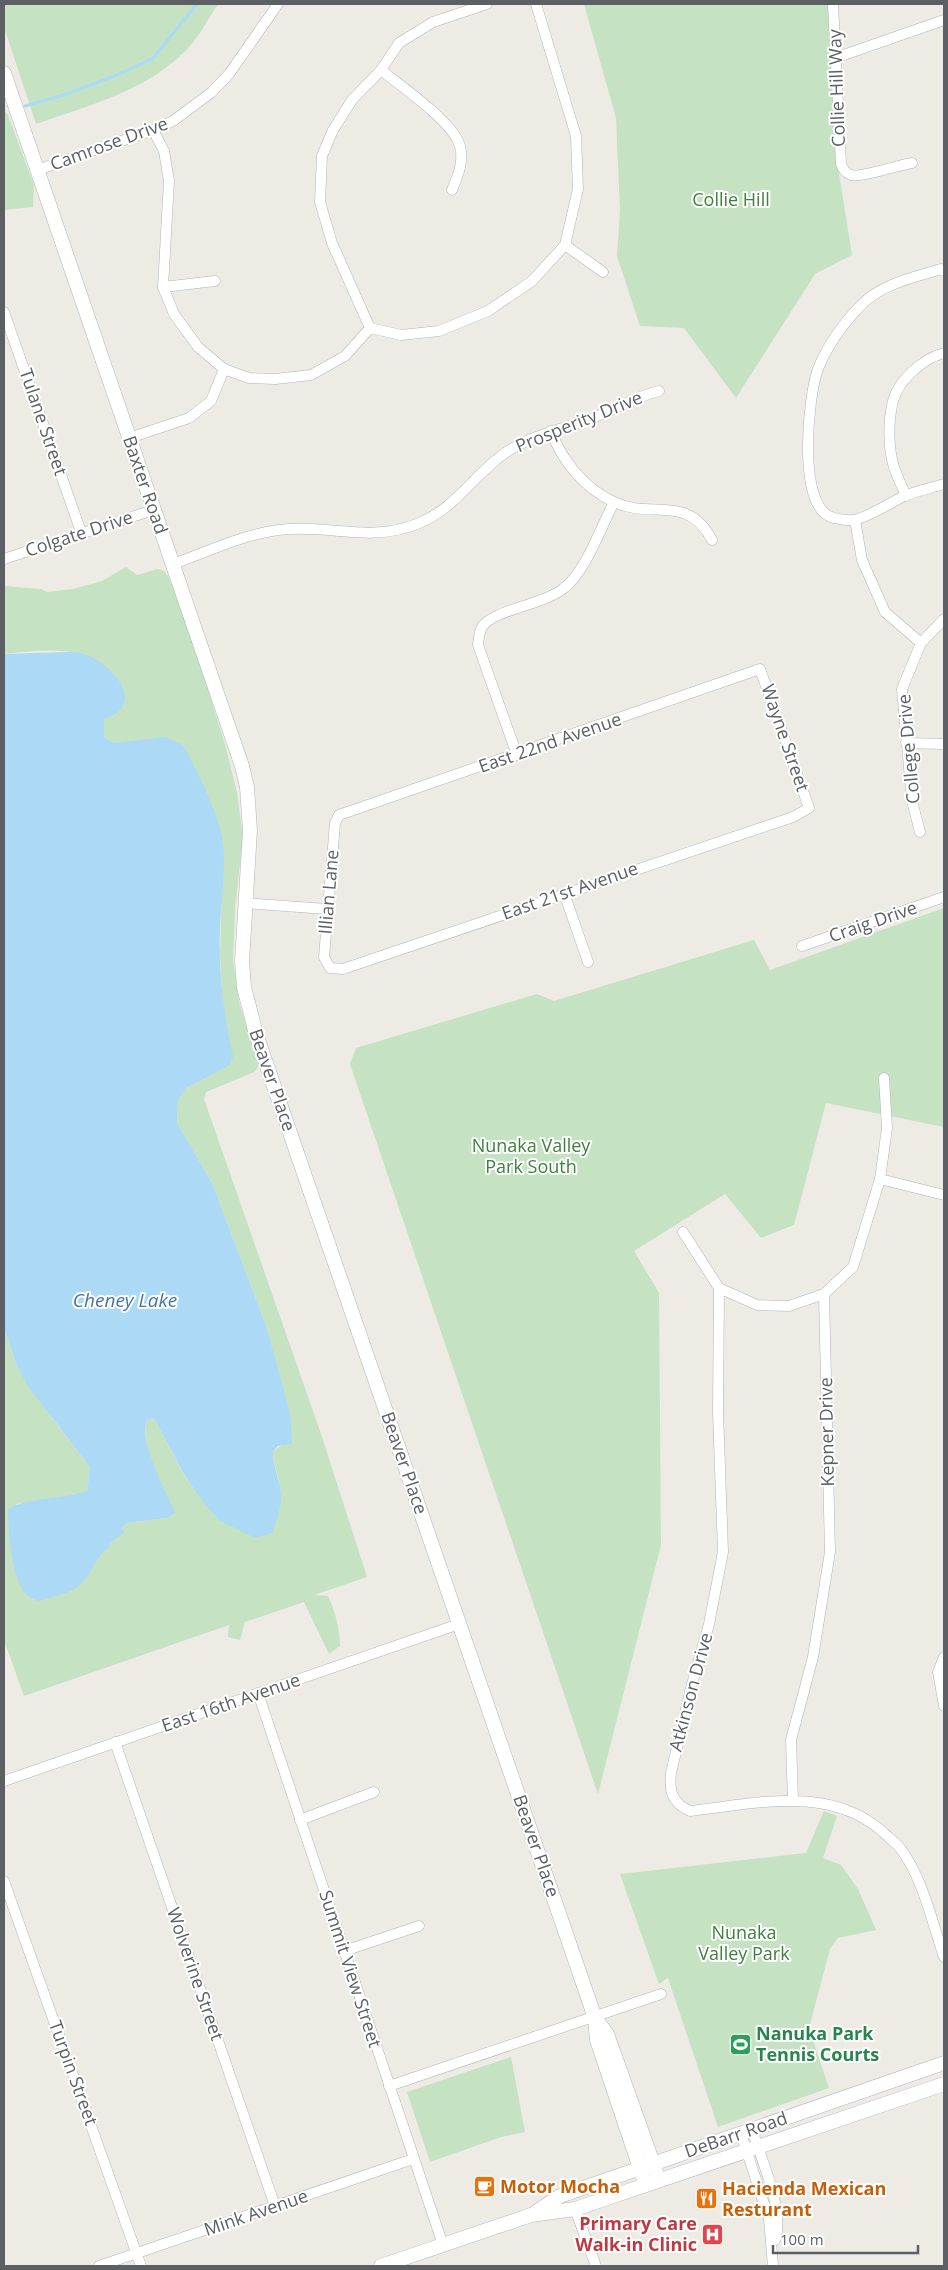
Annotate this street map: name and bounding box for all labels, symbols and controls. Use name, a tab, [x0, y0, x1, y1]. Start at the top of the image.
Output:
street label: Collie Hill Way	[822, 28, 850, 147]
street label: Camrose Drive	[46, 111, 171, 175]
park label: Collie Hill	[692, 187, 770, 211]
street label: Tulane Street	[14, 365, 73, 478]
street label: Prosperity Drive	[512, 385, 646, 457]
street label: Baxter Road	[118, 432, 174, 537]
street label: Colgate Drive	[22, 504, 136, 562]
street label: Wayne Street	[756, 681, 815, 794]
street label: College Drive	[891, 693, 925, 805]
street label: East 22nd Avenue	[475, 706, 624, 778]
street label: Illian Lane	[312, 849, 344, 935]
street label: East 21st Avenue	[498, 855, 641, 925]
street label: Craig Drive	[825, 895, 920, 947]
street label: Beaver Place	[244, 1025, 302, 1134]
park label: Nunaka Valley Park South	[472, 1133, 591, 1178]
water label: Cheney Lake	[73, 1287, 177, 1313]
street label: Kepner Drive	[813, 1377, 839, 1487]
street label: Beaver Place	[376, 1408, 434, 1517]
street label: Atkinson Drive	[663, 1630, 717, 1754]
street label: East 16th Avenue	[158, 1667, 303, 1737]
street label: Beaver Place	[508, 1791, 566, 1900]
street label: Summit View Street	[314, 1887, 388, 2050]
street label: Wolverine Street	[162, 1904, 230, 2043]
park label: Nunaka Valley Park	[698, 1920, 790, 1965]
street label: Turpin Street	[44, 2017, 104, 2128]
place label: Nanuka Park Tennis Courts	[756, 2021, 879, 2066]
sports icon: Nanuka Park Tennis Courts	[728, 2032, 752, 2056]
street label: DeBarr Road	[681, 2105, 790, 2163]
place label: Motor Mocha	[500, 2174, 620, 2198]
cafe icon: Motor Mocha	[472, 2175, 496, 2199]
place label: Hacienda Mexican Resturant	[722, 2176, 886, 2221]
street label: Mink Avenue	[200, 2183, 311, 2241]
restaurant icon: Hacienda Mexican Resturant	[694, 2187, 718, 2211]
place label: Primary Care Walk-in Clinic	[575, 2211, 697, 2256]
hospital icon: Primary Care Walk-in Clinic	[701, 2222, 725, 2246]
scale bar	[773, 2222, 918, 2254]
text: 100 m	[780, 2229, 824, 2249]

